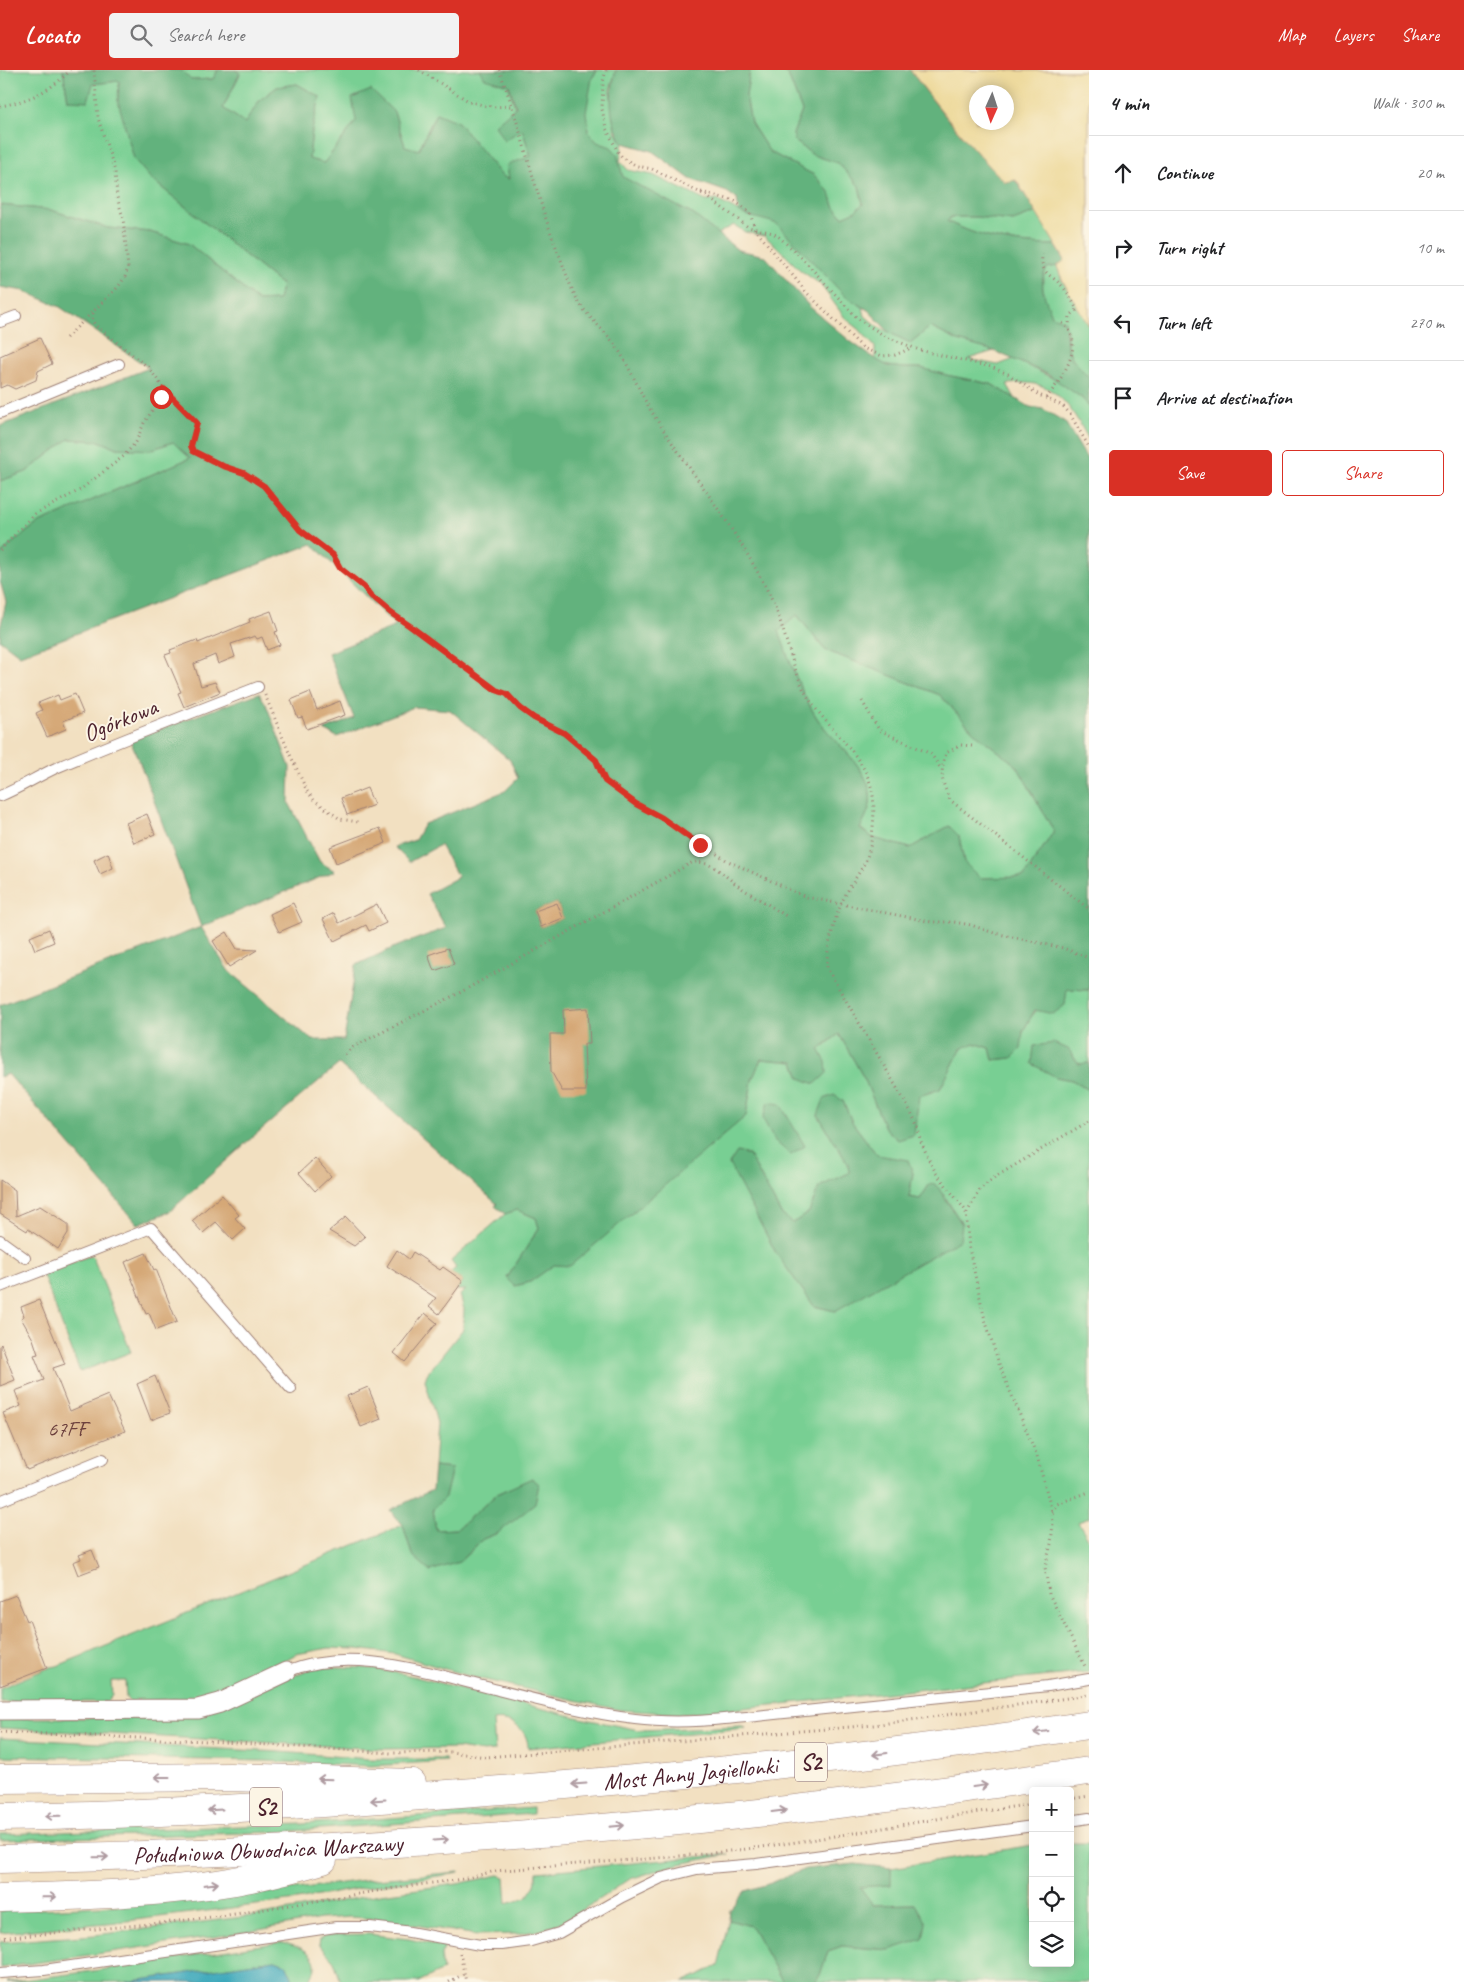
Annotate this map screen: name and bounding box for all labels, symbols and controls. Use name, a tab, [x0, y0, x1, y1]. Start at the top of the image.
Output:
search box	[109, 13, 459, 58]
text: Locato	[25, 20, 79, 50]
icon: search	[127, 21, 155, 49]
text: Search here	[167, 23, 245, 47]
text: Map	[1278, 24, 1306, 46]
text: Layers	[1334, 24, 1373, 46]
text: Share	[1401, 24, 1439, 46]
north arrow	[969, 85, 1014, 130]
text: 4 min	[1109, 90, 1149, 116]
text: Walk · 300 m	[1372, 93, 1444, 113]
icon: ahead	[1109, 159, 1137, 187]
text: Continue	[1156, 161, 1213, 185]
text: 20 m	[1417, 163, 1444, 183]
icon: right	[1109, 234, 1137, 262]
text: Turn right	[1156, 236, 1223, 260]
text: 10 m	[1417, 238, 1444, 258]
icon: left	[1109, 309, 1137, 337]
text: Turn left	[1156, 311, 1211, 335]
text: 270 m	[1410, 313, 1444, 333]
icon: arrive	[1109, 384, 1137, 412]
route start	[150, 386, 173, 409]
text: Arrive at destination	[1156, 386, 1292, 410]
button: Save	[1109, 450, 1272, 496]
button: Share	[1282, 450, 1444, 496]
street label: Ogórkowa	[79, 691, 163, 748]
route end	[689, 834, 712, 857]
house number: 67FF	[48, 1416, 91, 1442]
one-way arrow	[1033, 1728, 1049, 1738]
road number: S2	[795, 1742, 827, 1781]
one-way arrow	[872, 1749, 888, 1759]
street label: Most Anny Jagiellonki	[602, 1750, 781, 1797]
one-way arrow	[155, 1772, 171, 1782]
one-way arrow	[317, 1774, 333, 1783]
one-way arrow	[571, 1780, 587, 1789]
one-way arrow	[971, 1781, 987, 1791]
map controls	[1029, 1787, 1074, 1967]
button: +	[1029, 1787, 1074, 1832]
road number: S2	[250, 1788, 282, 1826]
one-way arrow	[370, 1795, 386, 1804]
one-way arrow	[208, 1806, 224, 1815]
one-way arrow	[771, 1806, 787, 1816]
one-way arrow	[45, 1811, 62, 1821]
one-way arrow	[609, 1822, 625, 1831]
street label: Południowa Obwodnica Warszawy	[133, 1828, 405, 1870]
button: −	[1029, 1832, 1074, 1877]
one-way arrow	[433, 1836, 449, 1845]
one-way arrow	[92, 1852, 109, 1862]
button: locate	[1029, 1877, 1074, 1922]
one-way arrow	[202, 1879, 218, 1889]
one-way arrow	[40, 1892, 56, 1901]
button: layers	[1029, 1922, 1074, 1967]

